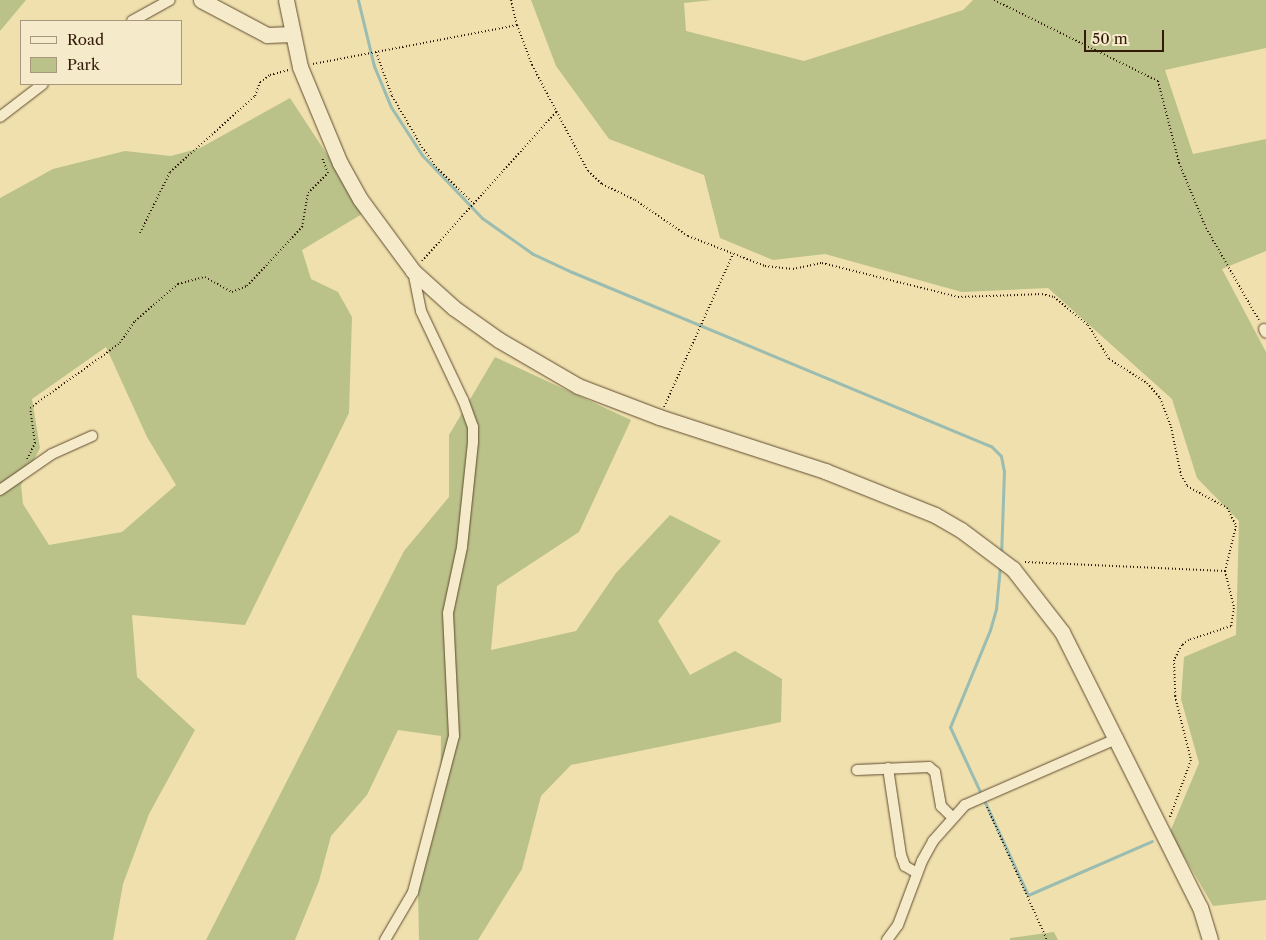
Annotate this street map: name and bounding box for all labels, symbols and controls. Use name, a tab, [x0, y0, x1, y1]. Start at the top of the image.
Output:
legend	[20, 20, 182, 85]
scale bar	[1086, 20, 1166, 52]
text: 50 m	[1092, 29, 1128, 48]
text: Road	[67, 30, 104, 49]
text: Park	[67, 55, 100, 74]

